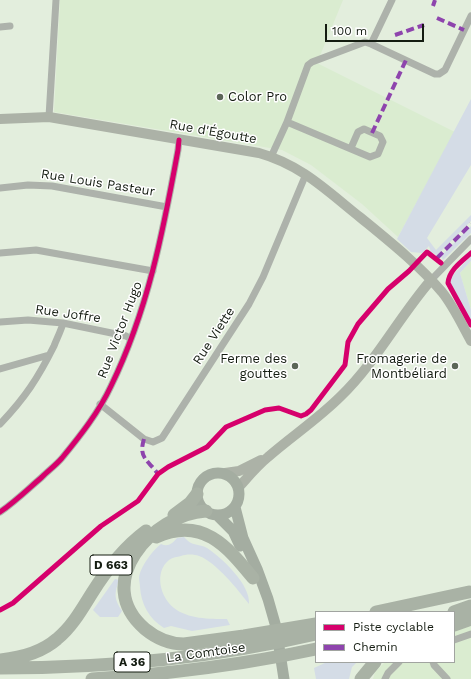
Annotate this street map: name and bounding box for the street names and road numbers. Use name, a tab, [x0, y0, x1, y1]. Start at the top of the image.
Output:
street label: Rue d'Égoutte	[168, 117, 258, 147]
street label: Rue Louis Pasteur	[40, 166, 156, 200]
street label: Rue Victor Hugo	[94, 279, 146, 381]
street label: Rue Joffre	[34, 302, 102, 326]
street label: Rue Viette	[190, 304, 238, 368]
road number: D 663	[90, 555, 132, 575]
street label: La Comtoise	[165, 640, 247, 666]
road number: A 36	[114, 652, 150, 672]

